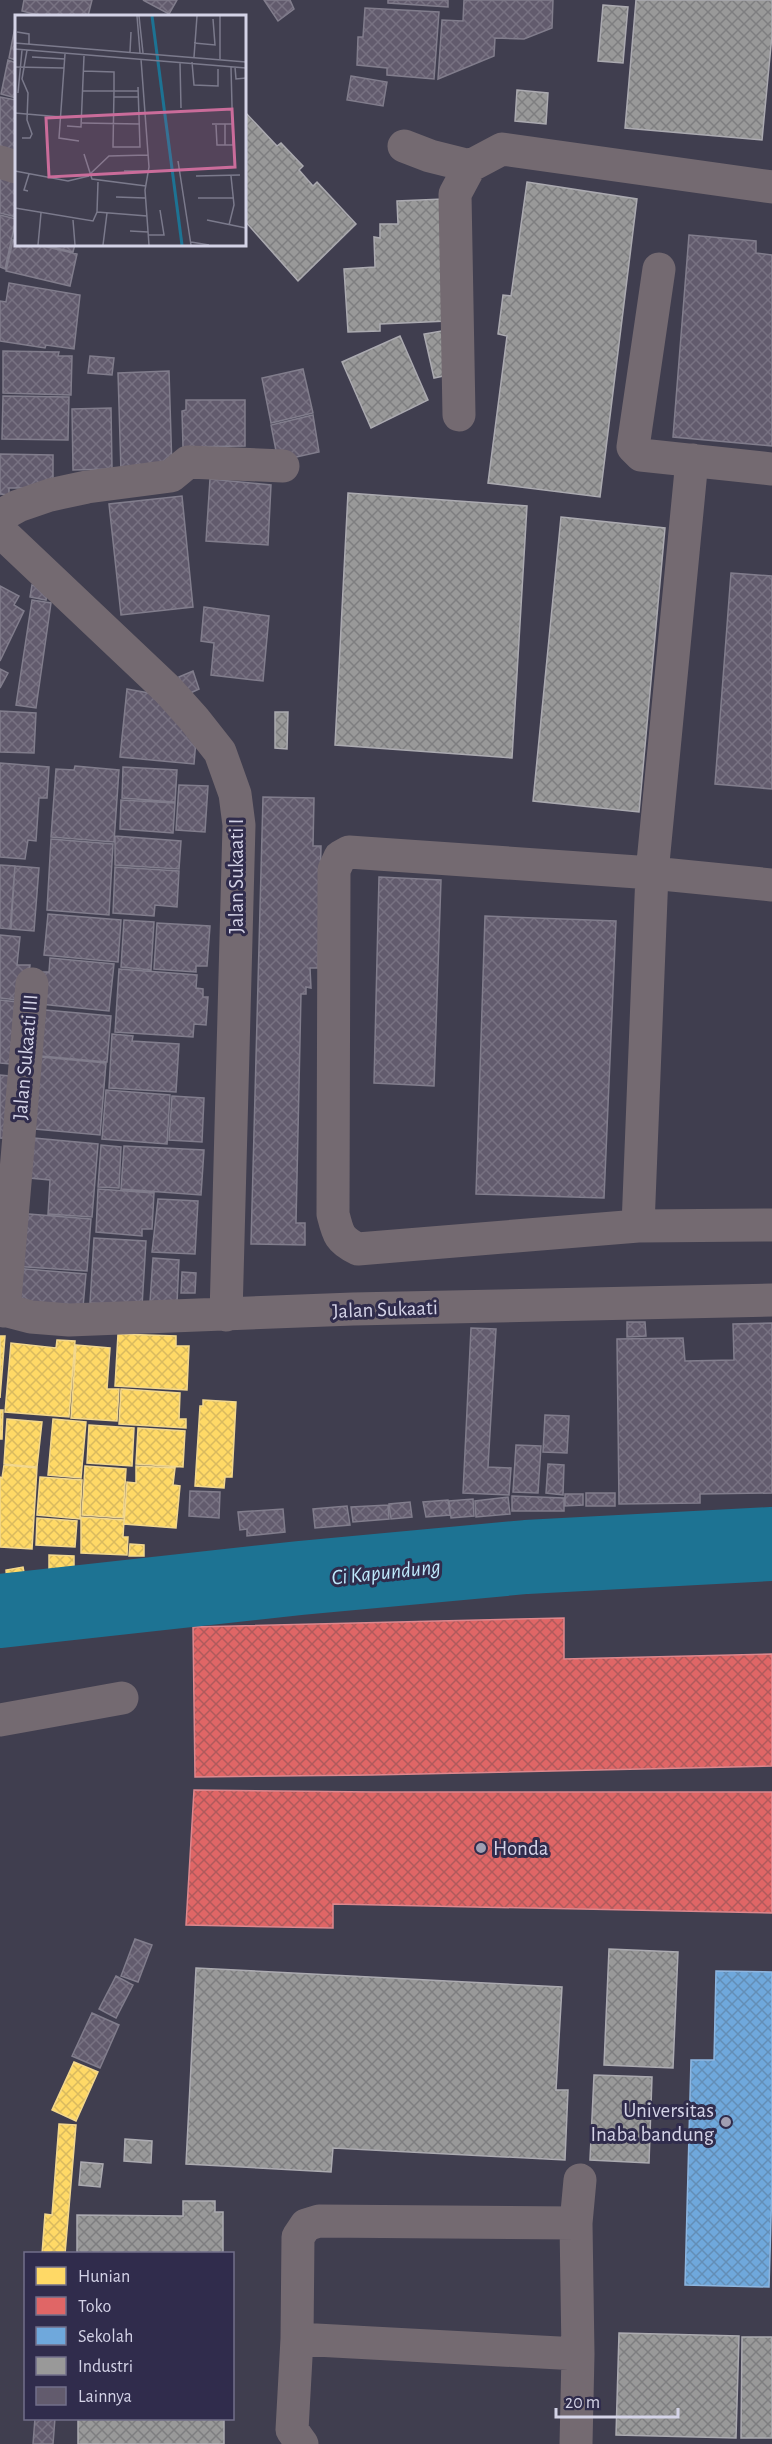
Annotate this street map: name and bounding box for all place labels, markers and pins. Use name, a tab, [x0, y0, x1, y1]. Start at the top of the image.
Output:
place label: Honda	[493, 1838, 549, 1859]
marker: Honda	[474, 1841, 488, 1855]
place label: Universitas Inaba bandung	[591, 2100, 715, 2145]
marker: Universitas Inaba bandung	[719, 2115, 733, 2129]

